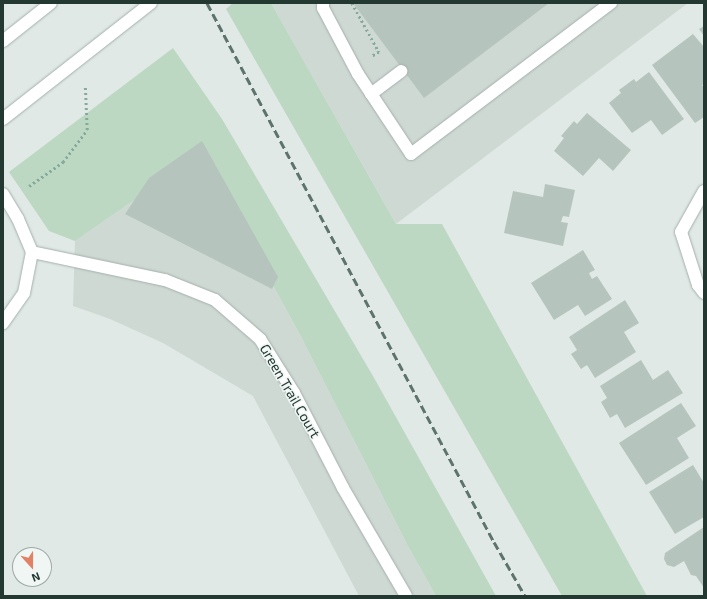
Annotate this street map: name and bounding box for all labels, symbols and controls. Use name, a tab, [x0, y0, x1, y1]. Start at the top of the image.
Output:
street label: Green Trail Court	[256, 341, 324, 441]
north arrow	[12, 547, 52, 587]
text: N	[30, 570, 42, 585]

